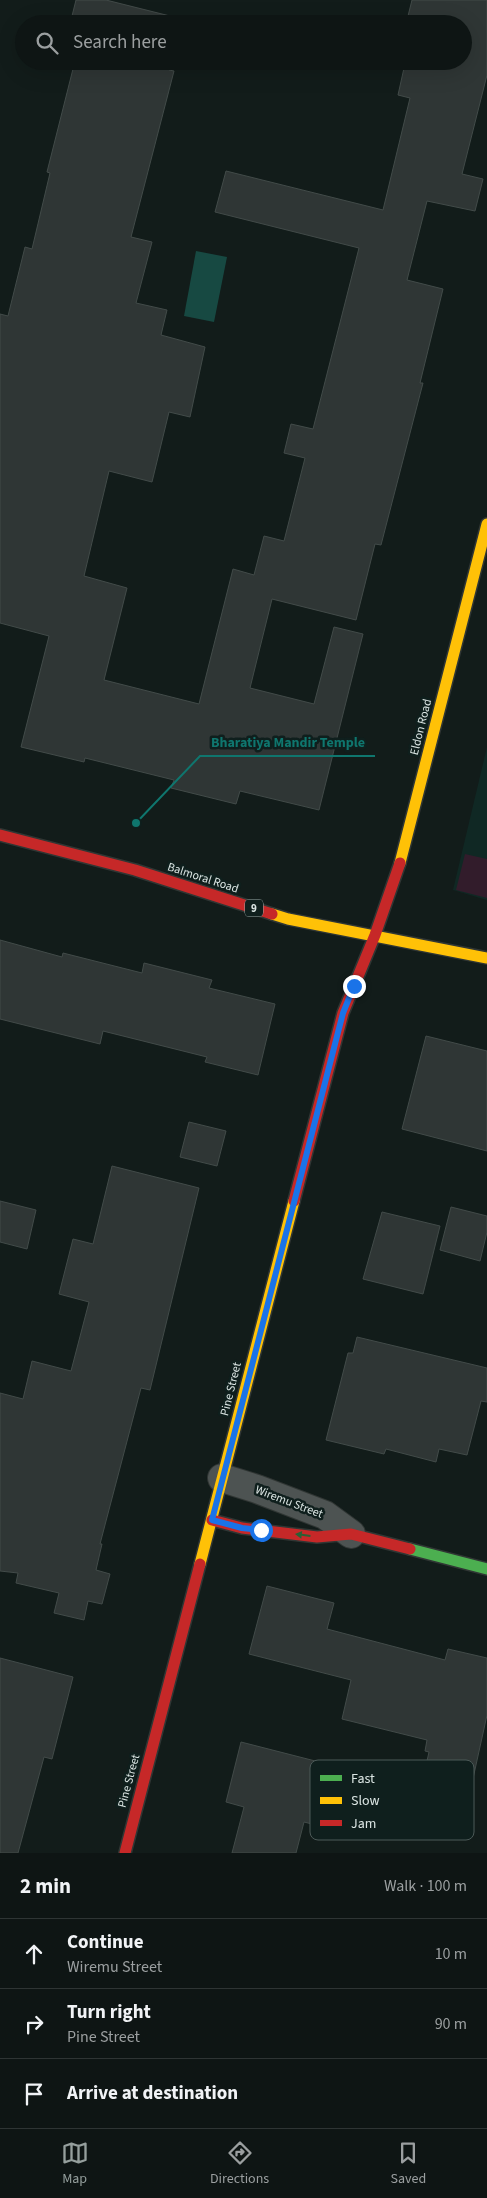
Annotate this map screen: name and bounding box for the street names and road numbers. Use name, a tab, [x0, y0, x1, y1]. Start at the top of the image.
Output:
street label: Eldon Road	[406, 697, 436, 757]
street label: Balmoral Road	[165, 859, 241, 897]
road number: 9	[245, 900, 263, 916]
street label: Pine Street	[216, 1360, 246, 1418]
street label: Wiremu Street	[253, 1481, 325, 1523]
street label: Pine Street	[114, 1752, 144, 1810]

